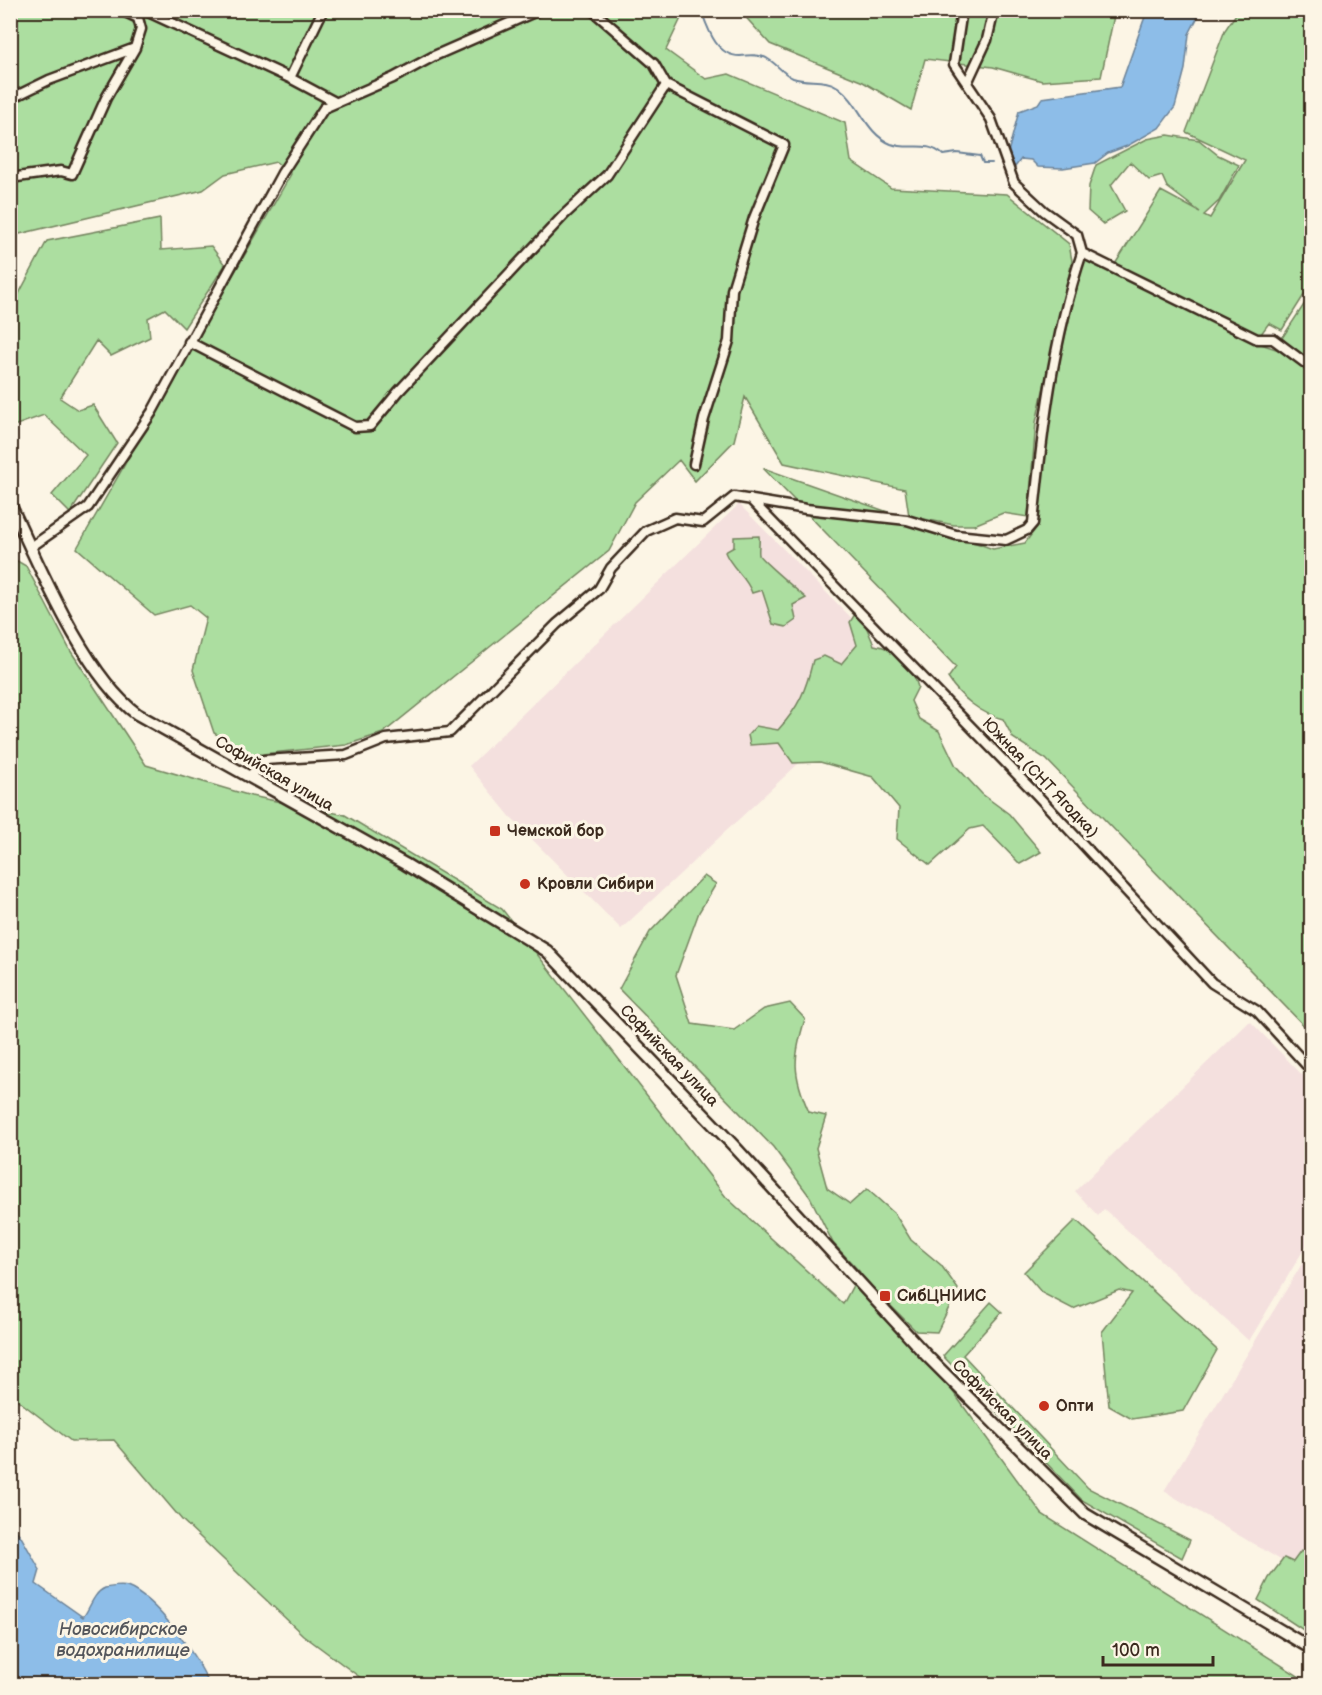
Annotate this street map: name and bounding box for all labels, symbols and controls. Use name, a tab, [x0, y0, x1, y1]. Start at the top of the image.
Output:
street label: Южная (СНТ Ягодка)	[978, 714, 1102, 842]
street label: Софийская улица	[211, 732, 337, 816]
place label: Чемской бор	[507, 822, 605, 841]
marker: Чемской бор	[488, 824, 502, 838]
place label: Кровли Сибири	[537, 875, 654, 894]
marker: Кровли Сибири	[518, 877, 532, 891]
street label: Софийская улица	[616, 1001, 723, 1111]
place label: СибЦНИИС	[897, 1287, 986, 1306]
marker: СибЦНИИС	[878, 1289, 892, 1303]
street label: Софийская улица	[948, 1356, 1056, 1464]
place label: Опти	[1056, 1397, 1094, 1416]
marker: Опти	[1037, 1399, 1051, 1413]
water label: Новосибирское водохранилище	[56, 1619, 190, 1661]
scale bar	[1103, 1629, 1212, 1667]
text: 100 m	[1112, 1640, 1160, 1661]

